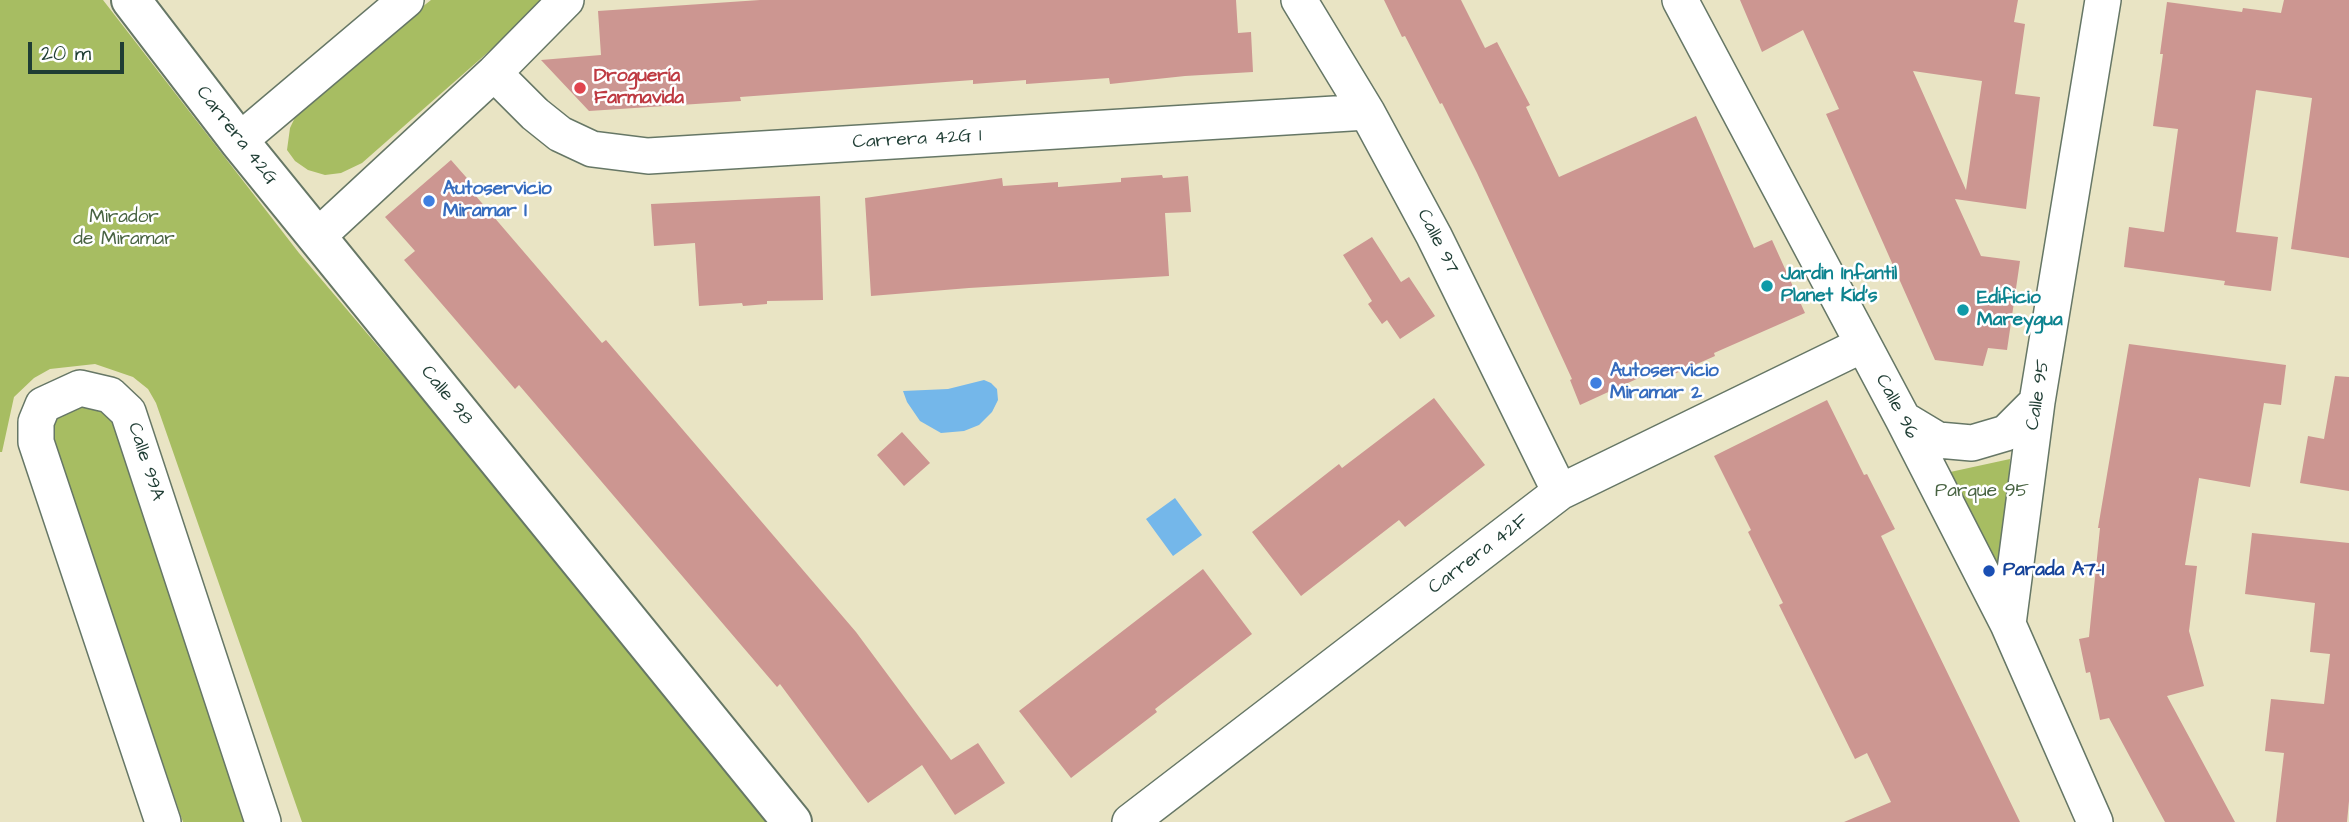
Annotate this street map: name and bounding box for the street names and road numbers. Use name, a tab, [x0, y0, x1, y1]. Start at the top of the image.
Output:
street label: Carrera 42G	[190, 82, 282, 190]
street label: Carrera 42G 1	[852, 125, 982, 155]
street label: Calle 97	[1411, 206, 1463, 278]
street label: Calle 95	[2022, 358, 2056, 432]
street label: Calle 98	[415, 362, 477, 430]
street label: Calle 96	[1870, 371, 1922, 443]
street label: Calle 99A	[122, 420, 168, 504]
street label: Carrera 42F	[1425, 510, 1533, 600]

